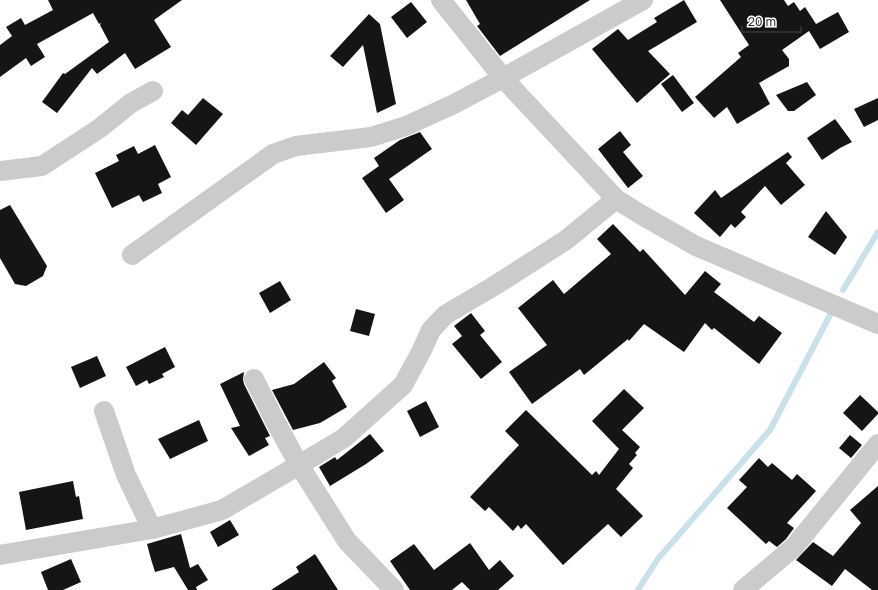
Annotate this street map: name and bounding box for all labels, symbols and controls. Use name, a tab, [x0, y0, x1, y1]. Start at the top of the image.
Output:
scale bar	[742, 8, 801, 34]
text: 20 m	[748, 14, 776, 29]

